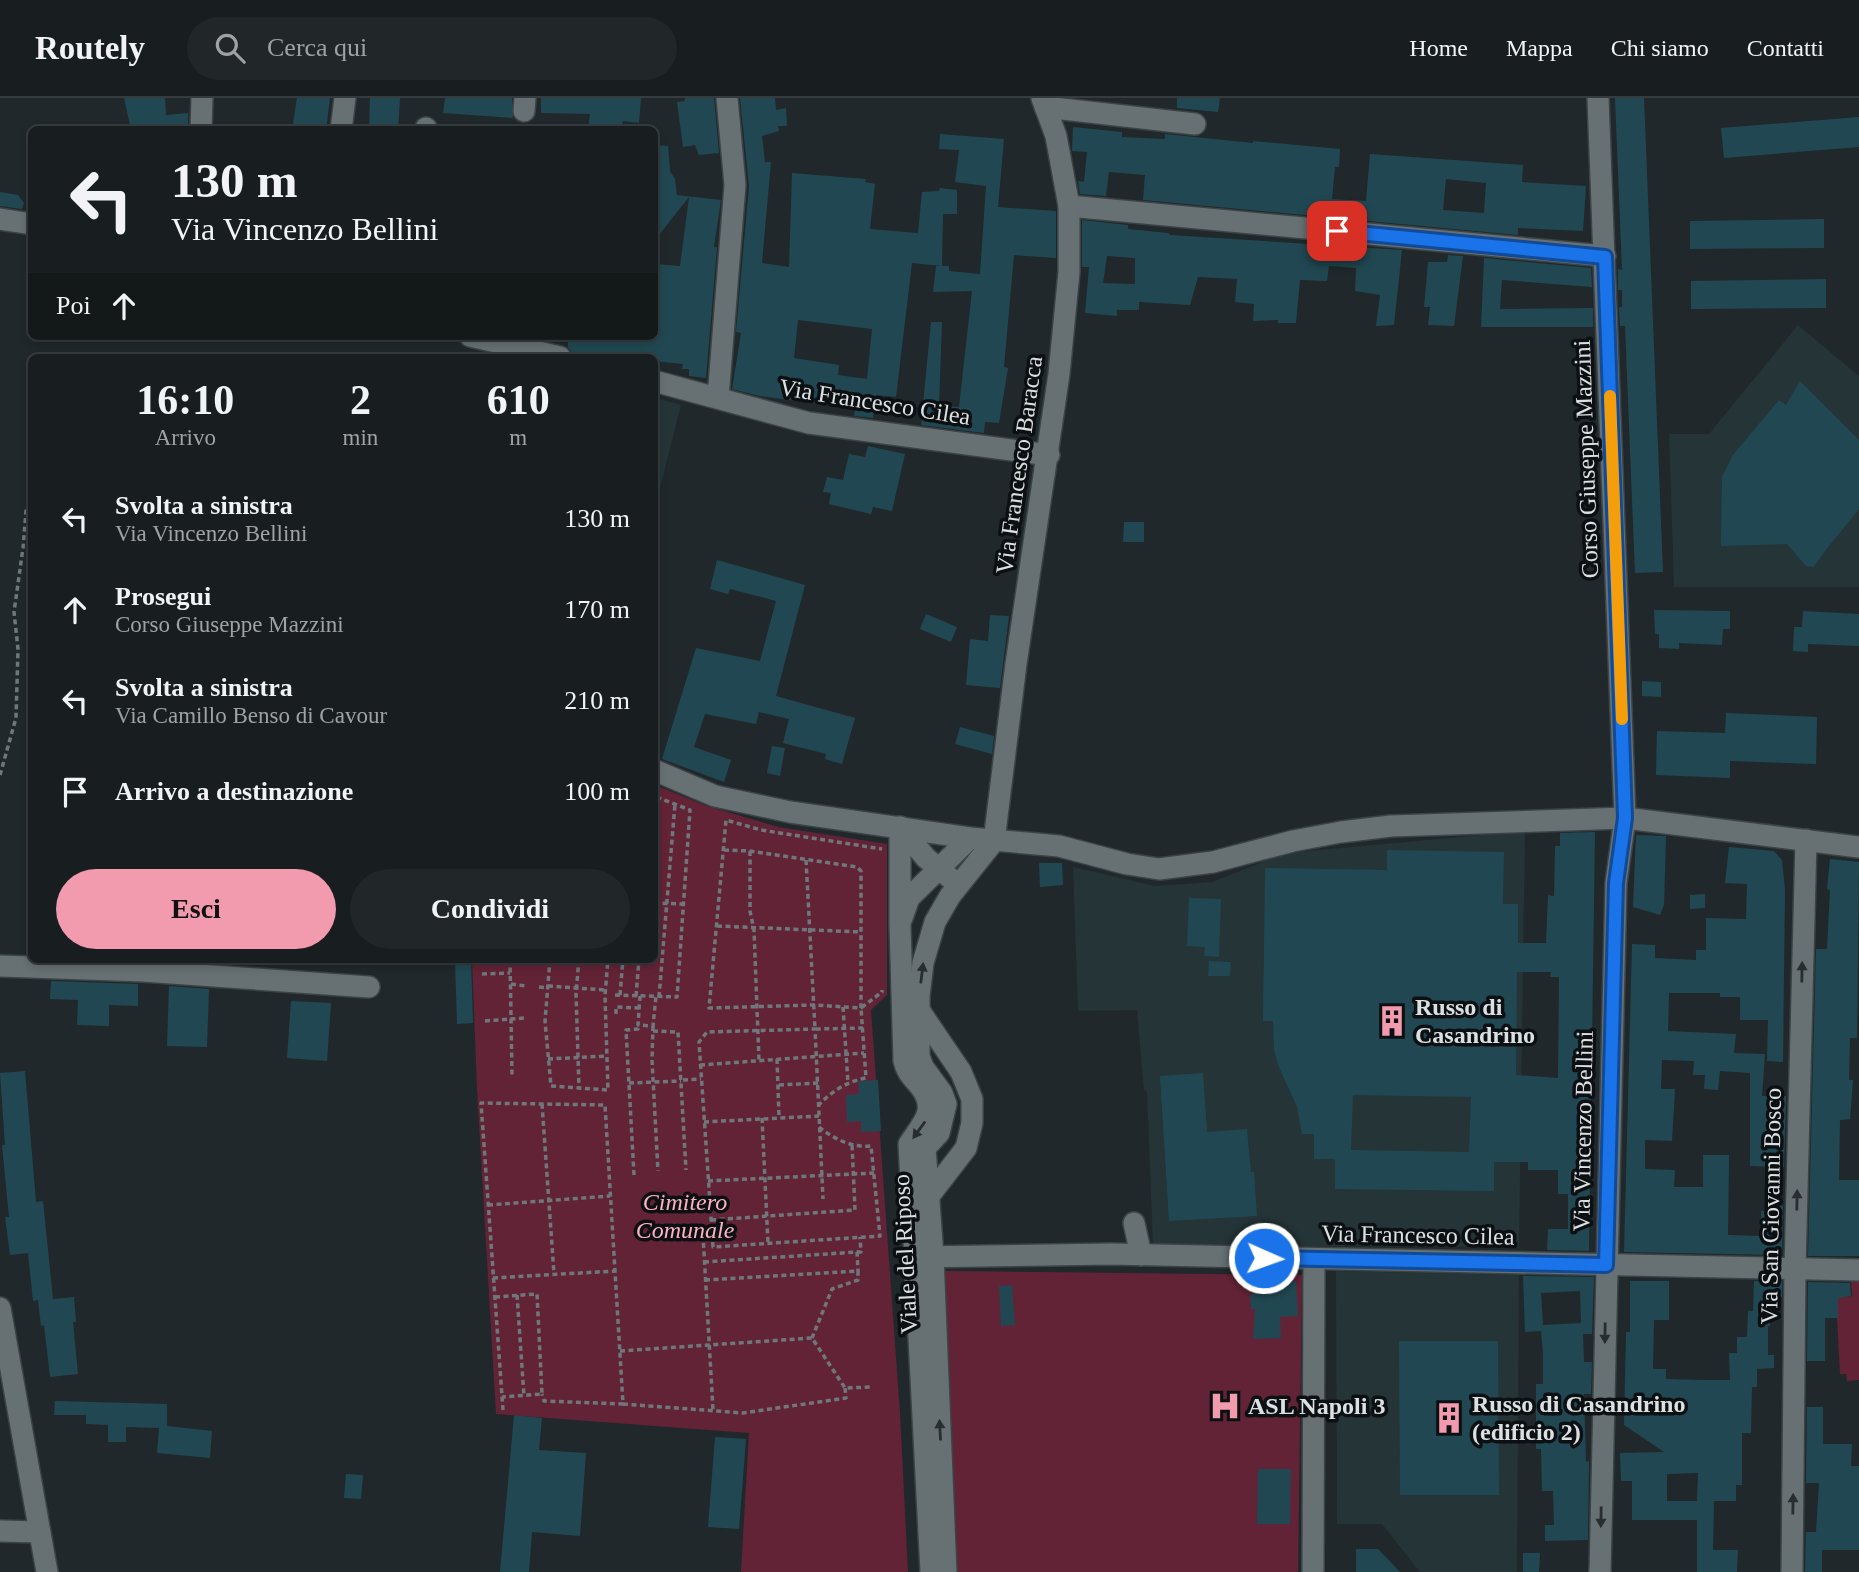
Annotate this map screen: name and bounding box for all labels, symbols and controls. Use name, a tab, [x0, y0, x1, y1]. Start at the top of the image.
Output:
search box	[187, 17, 677, 80]
icon: search	[211, 29, 249, 67]
text: Routely	[35, 30, 145, 66]
text: Cerca qui	[267, 33, 367, 62]
text: Home	[1409, 35, 1468, 61]
text: Mappa	[1506, 35, 1573, 61]
text: Chi siamo	[1611, 35, 1709, 61]
text: Contatti	[1747, 35, 1824, 61]
text: 130 m	[171, 153, 298, 208]
icon: left	[56, 154, 147, 245]
pin	[1307, 201, 1367, 261]
text: Via Vincenzo Bellini	[171, 211, 439, 247]
icon: arrive	[1318, 212, 1356, 250]
icon: ahead	[105, 287, 143, 325]
text: Poi	[56, 291, 91, 320]
street label: Corso Giuseppe Mazzini	[1569, 339, 1603, 579]
street label: Via Francesco Baracca	[991, 354, 1047, 576]
street label: Via Francesco Cilea	[778, 374, 973, 430]
text: 16:10	[136, 377, 234, 423]
text: 2	[350, 377, 371, 423]
text: 610	[487, 377, 550, 423]
text: Arrivo	[155, 425, 216, 450]
text: min	[343, 425, 378, 450]
text: m	[509, 425, 527, 450]
text: Svolta a sinistra	[115, 491, 293, 520]
icon: left	[56, 500, 94, 538]
text: 130 m	[564, 504, 630, 533]
text: Via Vincenzo Bellini	[115, 521, 307, 546]
text: Prosegui	[115, 582, 211, 611]
icon: ahead	[56, 591, 94, 629]
text: 170 m	[564, 595, 630, 624]
text: Corso Giuseppe Mazzini	[115, 612, 344, 637]
text: Svolta a sinistra	[115, 673, 293, 702]
icon: left	[56, 682, 94, 720]
text: 210 m	[564, 686, 630, 715]
text: Via Camillo Benso di Cavour	[115, 703, 387, 728]
icon: arrive	[56, 773, 94, 811]
text: Arrivo a destinazione	[115, 777, 353, 806]
text: 100 m	[564, 777, 630, 806]
button: Esci	[56, 869, 336, 949]
button: Condividi	[350, 869, 630, 949]
one-way arrow	[916, 961, 927, 983]
one-way arrow	[1797, 961, 1808, 983]
place label: Russo di Casandrino	[1415, 994, 1535, 1048]
building icon: Russo di Casandrino	[1375, 1004, 1409, 1038]
street label: Via Vincenzo Bellini	[1568, 1030, 1598, 1232]
street label: Via San Giovanni Bosco	[1756, 1088, 1786, 1324]
one-way arrow	[912, 1120, 926, 1139]
street label: Viale del Riposo	[888, 1173, 922, 1335]
one-way arrow	[1791, 1188, 1803, 1210]
park label: Cimitero Comunale	[636, 1189, 735, 1243]
street label: Via Francesco Cilea	[1321, 1220, 1515, 1250]
position arrow	[1227, 1221, 1301, 1295]
one-way arrow	[1599, 1323, 1610, 1345]
hospital icon: ASL Napoli 3	[1208, 1389, 1242, 1423]
place label: Russo di Casandrino (edificio 2)	[1472, 1391, 1685, 1445]
place label: ASL Napoli 3	[1248, 1393, 1385, 1419]
building icon: Russo di Casandrino (edificio 2)	[1432, 1401, 1466, 1435]
one-way arrow	[934, 1419, 945, 1441]
one-way arrow	[1787, 1493, 1798, 1515]
one-way arrow	[1595, 1507, 1607, 1529]

